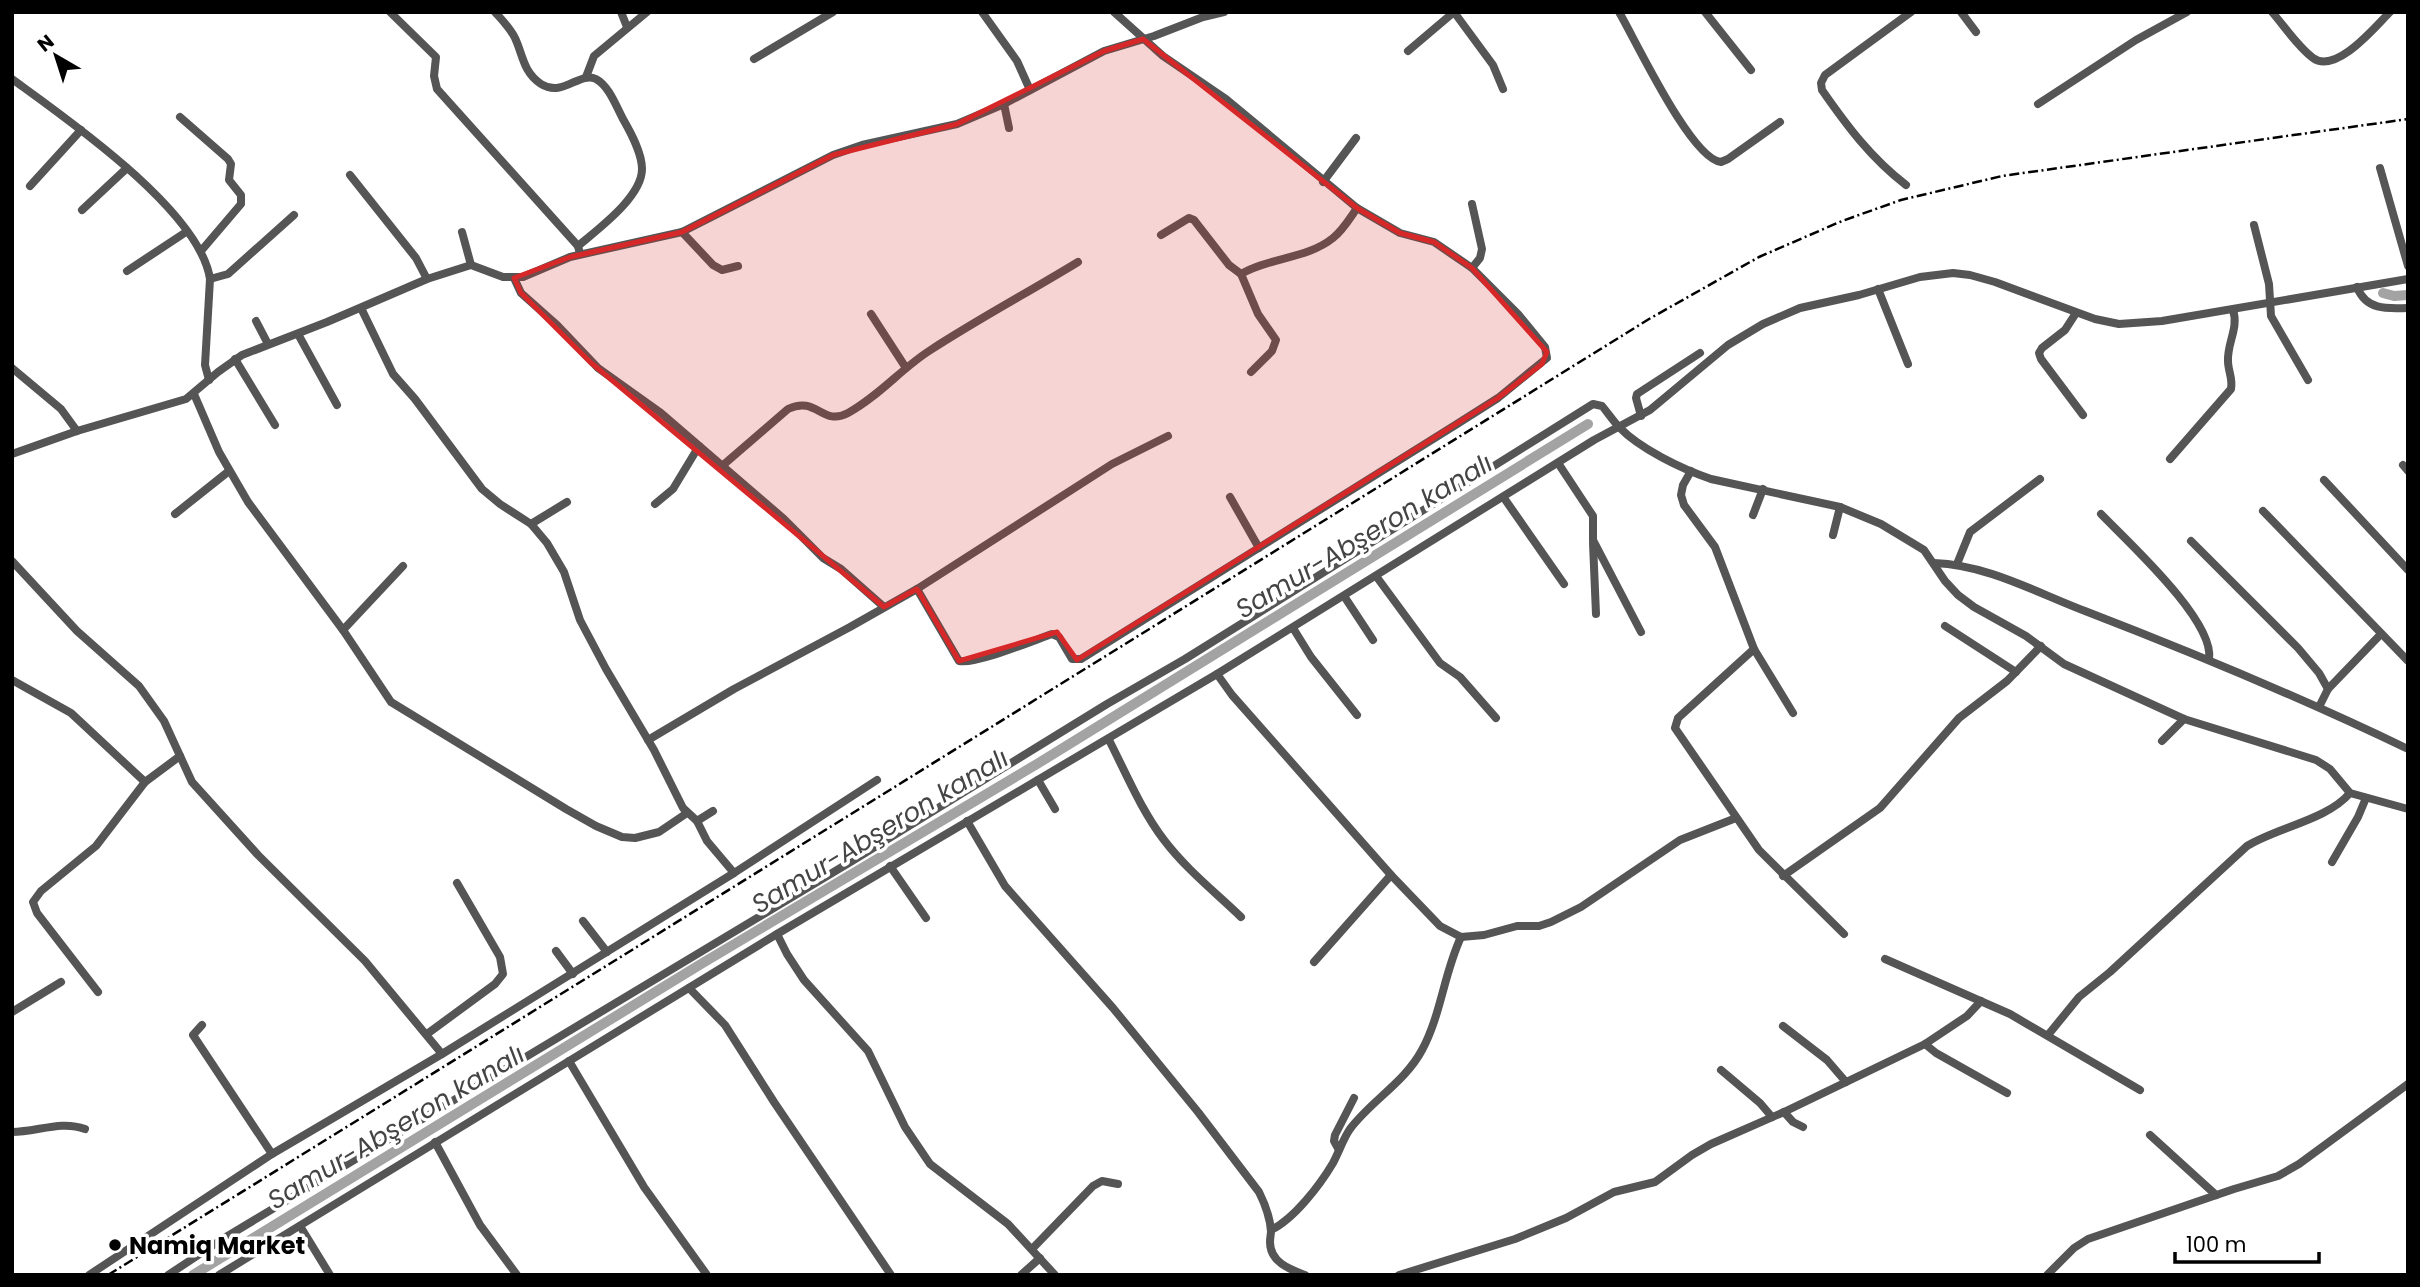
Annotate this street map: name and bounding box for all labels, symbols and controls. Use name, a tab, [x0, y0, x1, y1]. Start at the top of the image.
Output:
north arrow	[21, 21, 91, 91]
text: N	[32, 28, 60, 58]
water label: Samur-Abşeron kanalı	[1229, 445, 1499, 627]
water label: Samur-Abşeron kanalı	[745, 740, 1015, 922]
water label: Samur-Abşeron kanalı	[261, 1036, 531, 1218]
scale bar	[2175, 1220, 2318, 1264]
place label: Namiq Market	[129, 1229, 305, 1262]
text: 100 m	[2186, 1230, 2246, 1259]
marker: Namiq Market	[107, 1237, 123, 1253]

